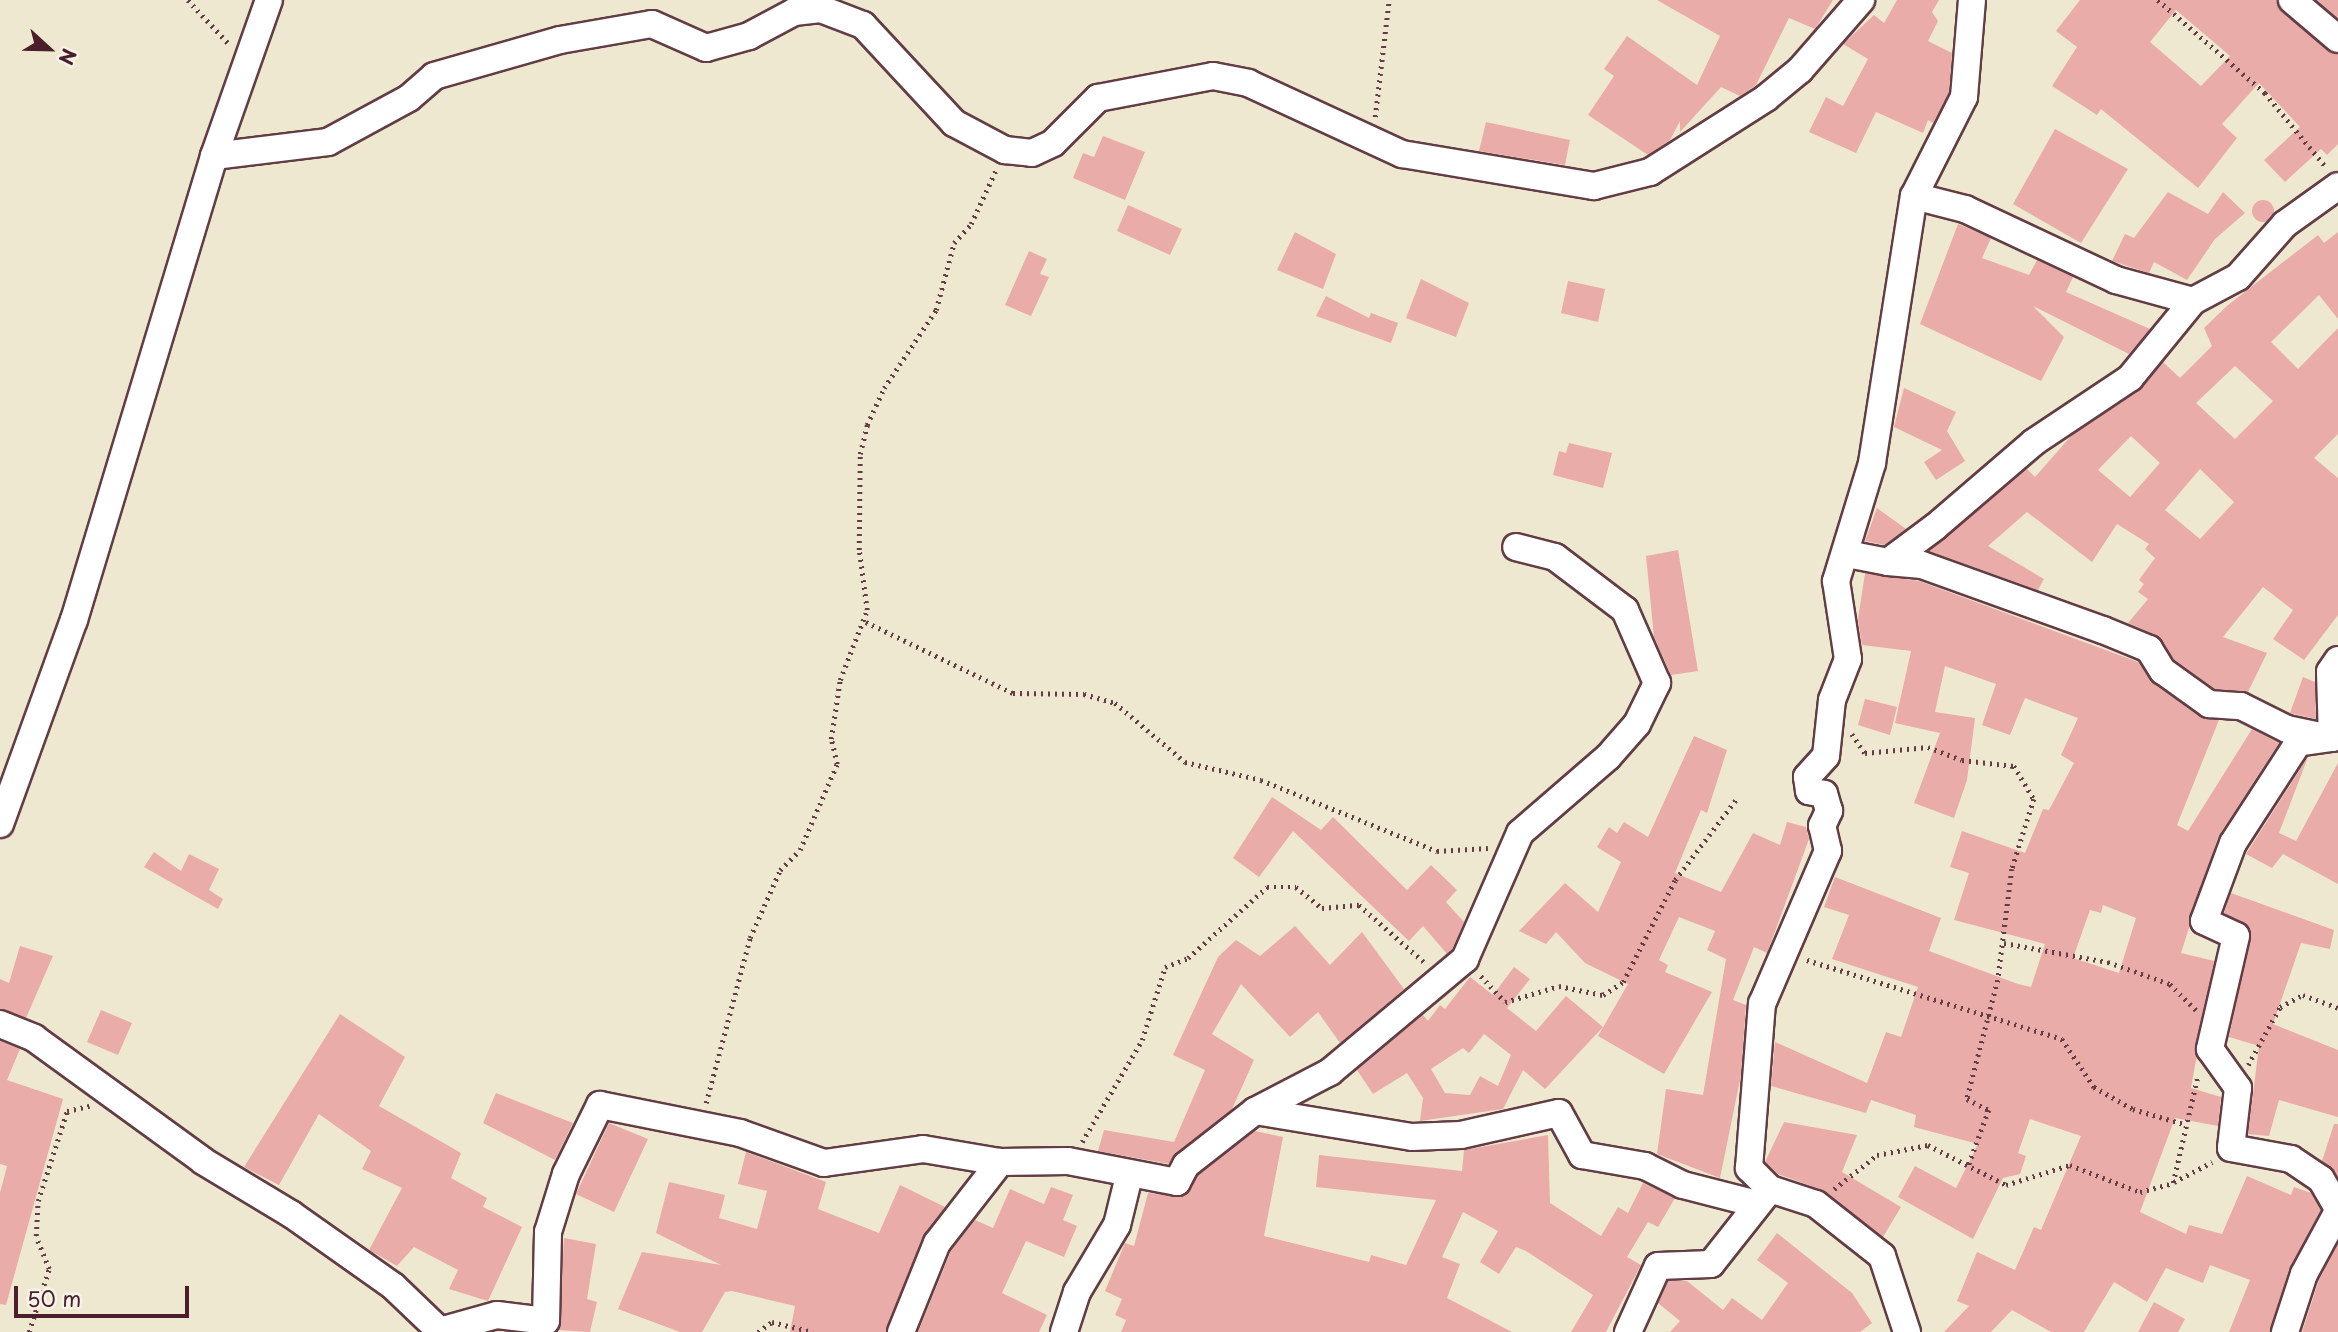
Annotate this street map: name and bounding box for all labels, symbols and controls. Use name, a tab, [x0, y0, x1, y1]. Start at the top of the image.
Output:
north arrow	[14, 14, 84, 84]
text: N	[53, 45, 84, 69]
scale bar	[18, 1272, 192, 1316]
text: 50 m	[27, 1282, 81, 1314]

